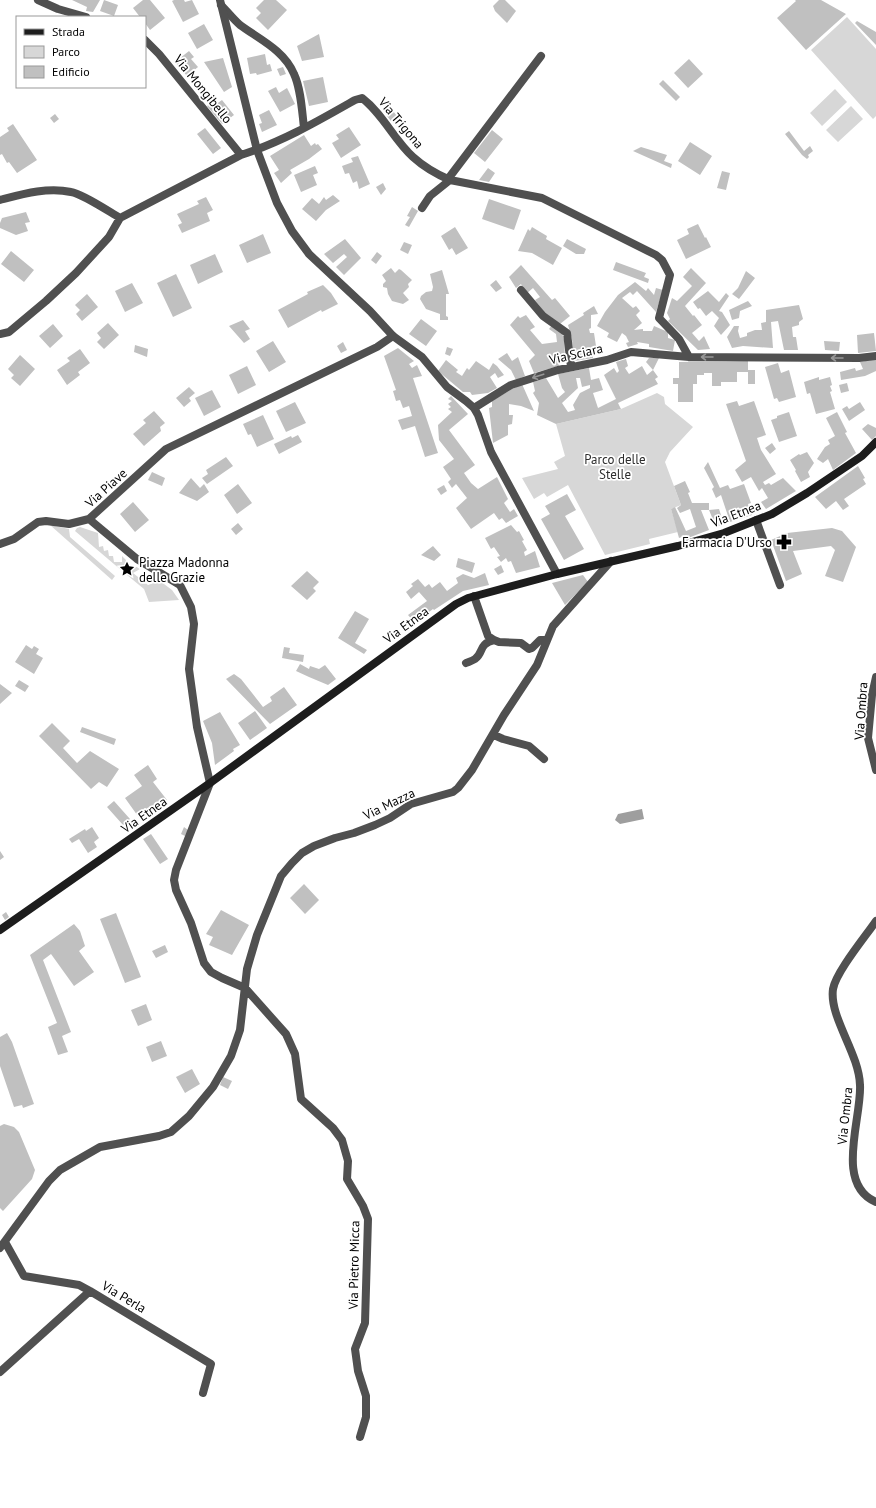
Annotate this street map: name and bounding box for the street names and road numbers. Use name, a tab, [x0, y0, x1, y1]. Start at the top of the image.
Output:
street label: Via Mongibello	[169, 50, 236, 127]
street label: Via Trigona	[374, 93, 427, 152]
street label: Via Sciara	[547, 340, 604, 369]
street label: Via Piave	[81, 465, 131, 512]
street label: Via Etnea	[708, 497, 763, 532]
street label: Via Etnea	[379, 603, 432, 648]
street label: Via Ombra	[850, 681, 872, 742]
street label: Via Mazza	[359, 784, 418, 824]
street label: Via Etnea	[117, 793, 170, 838]
street label: Via Ombra	[833, 1086, 856, 1147]
street label: Via Pietro Micca	[345, 1220, 363, 1311]
street label: Via Perla	[98, 1277, 149, 1317]

